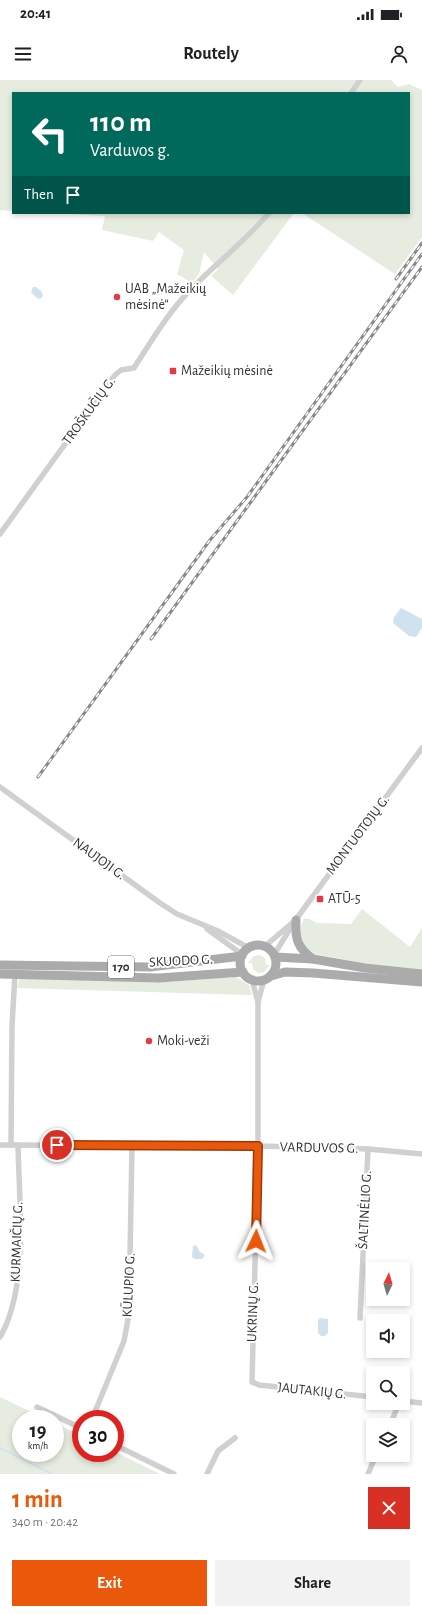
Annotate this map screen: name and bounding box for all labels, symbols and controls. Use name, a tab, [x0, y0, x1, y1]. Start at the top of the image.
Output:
text: 20:41	[20, 6, 51, 21]
icon: menu	[12, 43, 34, 65]
icon: person	[388, 43, 410, 65]
text: Routely	[183, 45, 239, 63]
icon: left	[24, 108, 76, 160]
text: 110 m	[90, 109, 152, 137]
text: Varduvos g.	[90, 142, 170, 160]
icon: arrive	[62, 184, 84, 206]
text: Then	[24, 187, 54, 202]
place label: UAB „Mažeikių mėsinė“	[125, 282, 207, 312]
marker: UAB „Mažeikių mėsinė“	[112, 292, 122, 302]
place label: Mažeikių mėsinė	[181, 364, 273, 378]
marker: Mažeikių mėsinė	[168, 366, 178, 376]
street label: TROŠKUČIŲ G.	[58, 373, 118, 448]
street label: MONTUOTOJŲ G.	[324, 793, 392, 877]
street label: NAUJOJI G.	[70, 835, 128, 883]
place label: ATŪ-5	[328, 891, 361, 906]
marker: ATŪ-5	[315, 894, 325, 904]
street label: SKUODO G.	[149, 952, 213, 970]
road number: 170	[108, 956, 134, 978]
place label: Moki-veži	[157, 1034, 210, 1048]
marker: Moki-veži	[144, 1036, 154, 1046]
pin	[40, 1128, 74, 1162]
icon: arrive	[46, 1134, 68, 1156]
street label: VARDUVOS G.	[280, 1140, 358, 1156]
street label: ŠALTINĖLIO G.	[353, 1170, 374, 1250]
street label: KURMAIČIŲ G.	[7, 1201, 25, 1283]
position arrow	[235, 1220, 277, 1262]
street label: KŪLUPIO G.	[119, 1252, 138, 1318]
north arrow	[366, 1262, 410, 1306]
map controls	[366, 1262, 410, 1462]
street label: UKRINŲ G.	[245, 1282, 261, 1342]
button: sound	[366, 1314, 410, 1358]
button: search	[366, 1366, 410, 1410]
street label: JAUTAKIŲ G.	[277, 1380, 347, 1402]
speed limit sign: 30	[72, 1410, 124, 1462]
button: layers	[366, 1418, 410, 1462]
text: 19	[30, 1421, 46, 1441]
text: km/h	[28, 1441, 48, 1451]
button: close	[368, 1487, 410, 1529]
text: 1 min	[12, 1488, 63, 1512]
text: 340 m · 20:42	[12, 1516, 78, 1529]
button: Exit	[12, 1560, 207, 1606]
button: Share	[215, 1560, 410, 1606]

